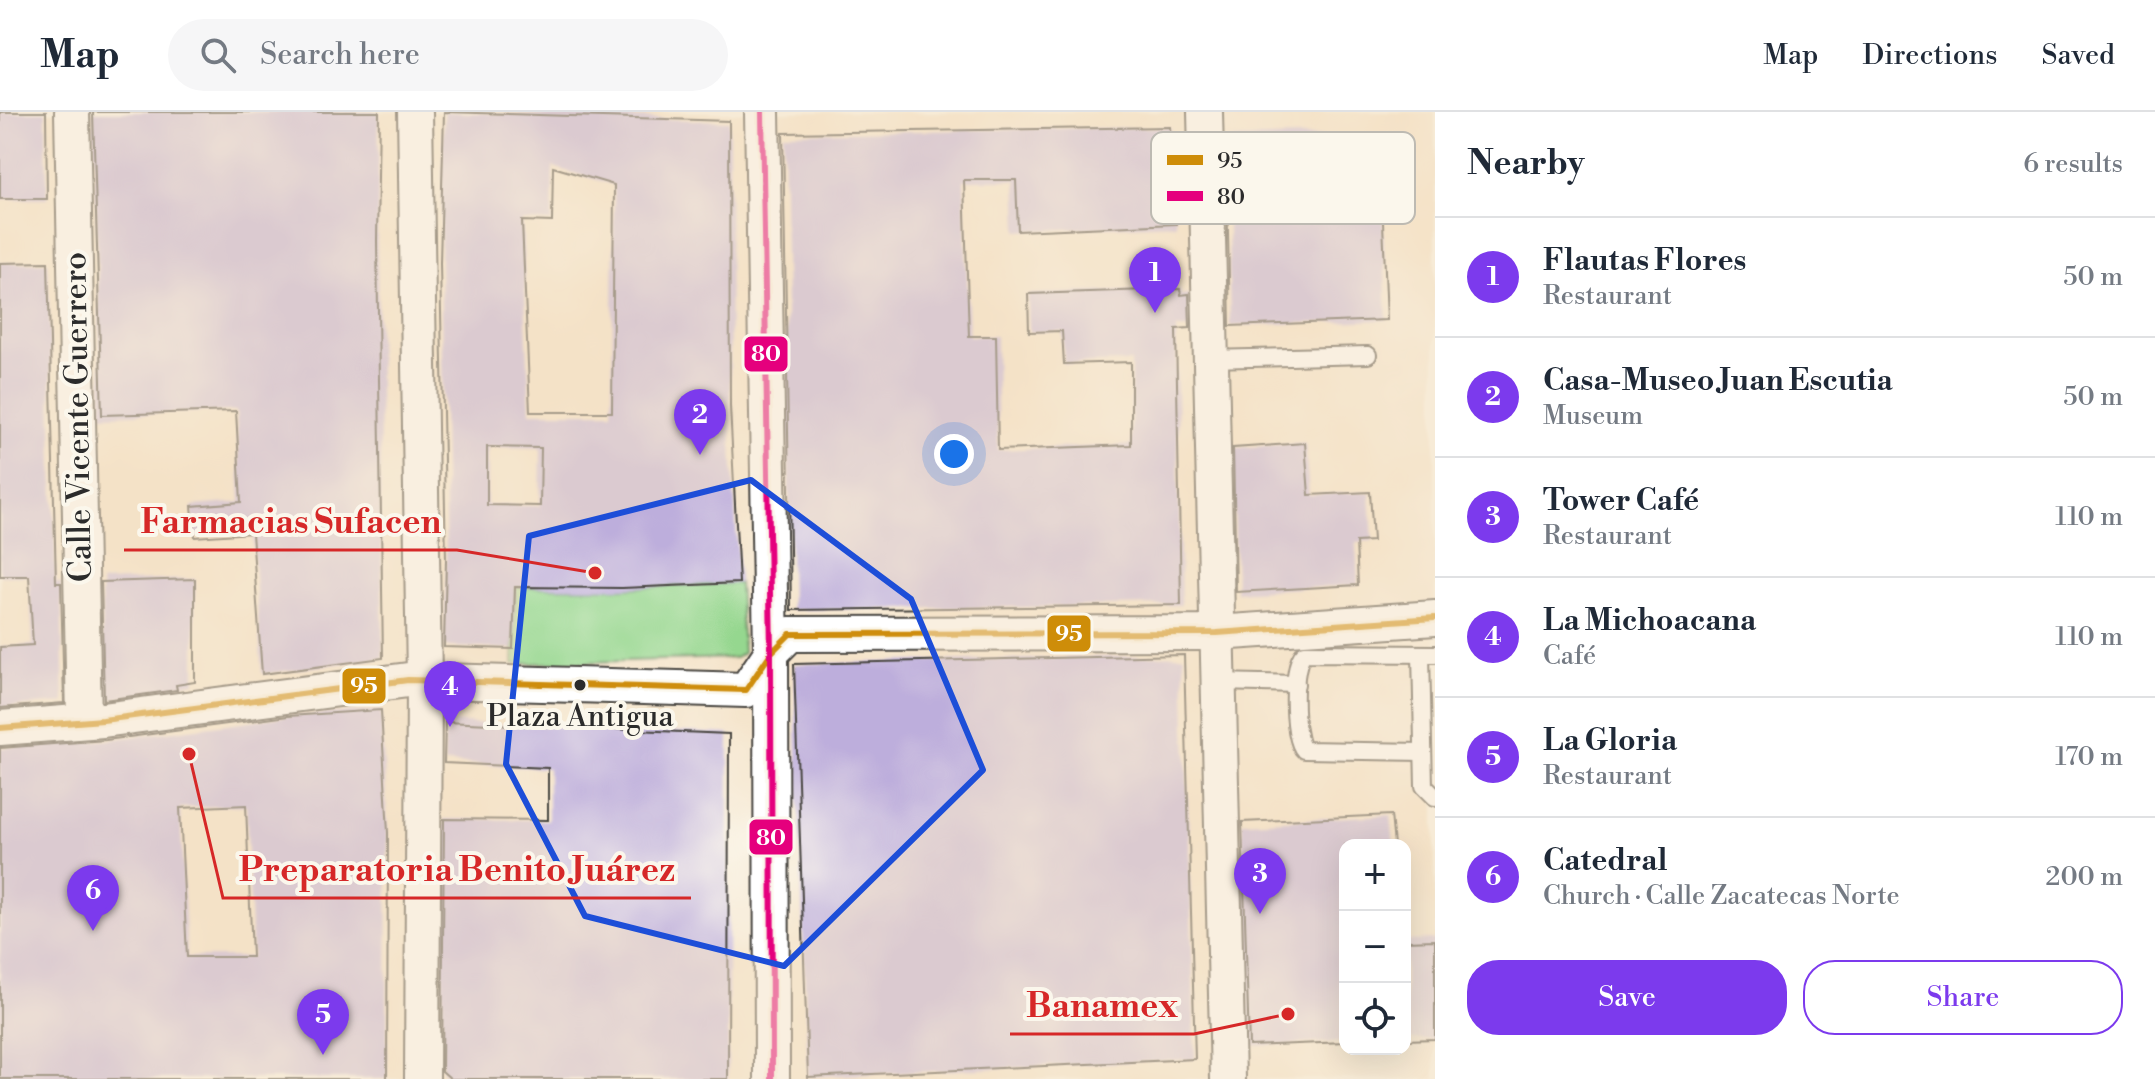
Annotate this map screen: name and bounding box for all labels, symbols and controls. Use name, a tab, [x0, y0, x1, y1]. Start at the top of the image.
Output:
search box	[168, 19, 728, 91]
text: Map	[40, 32, 120, 79]
icon: search	[196, 33, 240, 77]
text: Search here	[260, 36, 420, 74]
text: Map	[1763, 38, 1818, 73]
text: Directions	[1862, 38, 1997, 73]
text: Saved	[2041, 38, 2115, 73]
legend	[1151, 132, 1415, 224]
text: Nearby	[1467, 143, 1585, 185]
text: 95	[1217, 148, 1242, 175]
text: 6 results	[2023, 148, 2123, 180]
text: 80	[1217, 184, 1245, 211]
text: Flautas Flores	[1543, 242, 1746, 280]
pin: 1	[1129, 247, 1181, 313]
street label: Calle Vicente Guerrero	[55, 252, 101, 582]
text: 1	[1487, 261, 1499, 293]
text: 50 m	[2063, 261, 2123, 293]
text: Restaurant	[1543, 280, 1672, 312]
line badge: 80	[743, 335, 789, 373]
text: 80	[751, 341, 781, 368]
text: Casa-Museo Juan Escutia	[1543, 362, 1893, 400]
text: 2	[1485, 381, 1501, 413]
text: 50 m	[2063, 381, 2123, 413]
pin: 2	[674, 389, 726, 455]
text: Museum	[1543, 400, 1643, 432]
your location	[934, 434, 974, 474]
text: Tower Café	[1543, 482, 1699, 520]
callout: Farmacias Sufacen	[124, 492, 457, 550]
text: 3	[1485, 501, 1501, 533]
text: 110 m	[2055, 501, 2123, 533]
text: Farmacias Sufacen	[140, 502, 442, 544]
text: Restaurant	[1543, 520, 1672, 552]
text: La Michoacana	[1543, 602, 1756, 640]
line badge: 95	[1046, 614, 1092, 653]
text: 95	[1055, 621, 1083, 648]
text: 4	[1484, 621, 1502, 653]
text: 110 m	[2055, 621, 2123, 653]
text: Café	[1543, 640, 1596, 672]
pin: 4	[424, 661, 476, 727]
line badge: 95	[341, 667, 387, 705]
text: 95	[350, 673, 378, 700]
marker: Plaza Antigua	[572, 677, 588, 693]
place label: Plaza Antigua	[486, 698, 674, 736]
text: La Gloria	[1543, 722, 1677, 760]
text: 5	[1485, 741, 1501, 773]
text: 170 m	[2055, 741, 2123, 773]
text: Restaurant	[1543, 760, 1672, 792]
line badge: 80	[748, 818, 794, 856]
text: 80	[756, 825, 786, 852]
map controls	[1339, 839, 1411, 1055]
button: +	[1339, 839, 1411, 911]
callout: Preparatoria Benito Juárez	[223, 840, 691, 898]
text: Catedral	[1543, 842, 1667, 880]
pin: 3	[1234, 848, 1286, 914]
text: Preparatoria Benito Juárez	[239, 850, 675, 892]
text: 6	[1485, 861, 1501, 893]
text: 200 m	[2046, 861, 2123, 893]
pin: 6	[67, 865, 119, 931]
text: Church · Calle Zacatecas Norte	[1543, 880, 1900, 912]
button: −	[1339, 911, 1411, 983]
button: Save	[1467, 960, 1787, 1035]
button: Share	[1803, 960, 2123, 1035]
callout: Banamex	[1010, 976, 1194, 1034]
button: locate	[1339, 983, 1411, 1055]
text: Banamex	[1026, 986, 1178, 1028]
pin: 5	[297, 989, 349, 1055]

